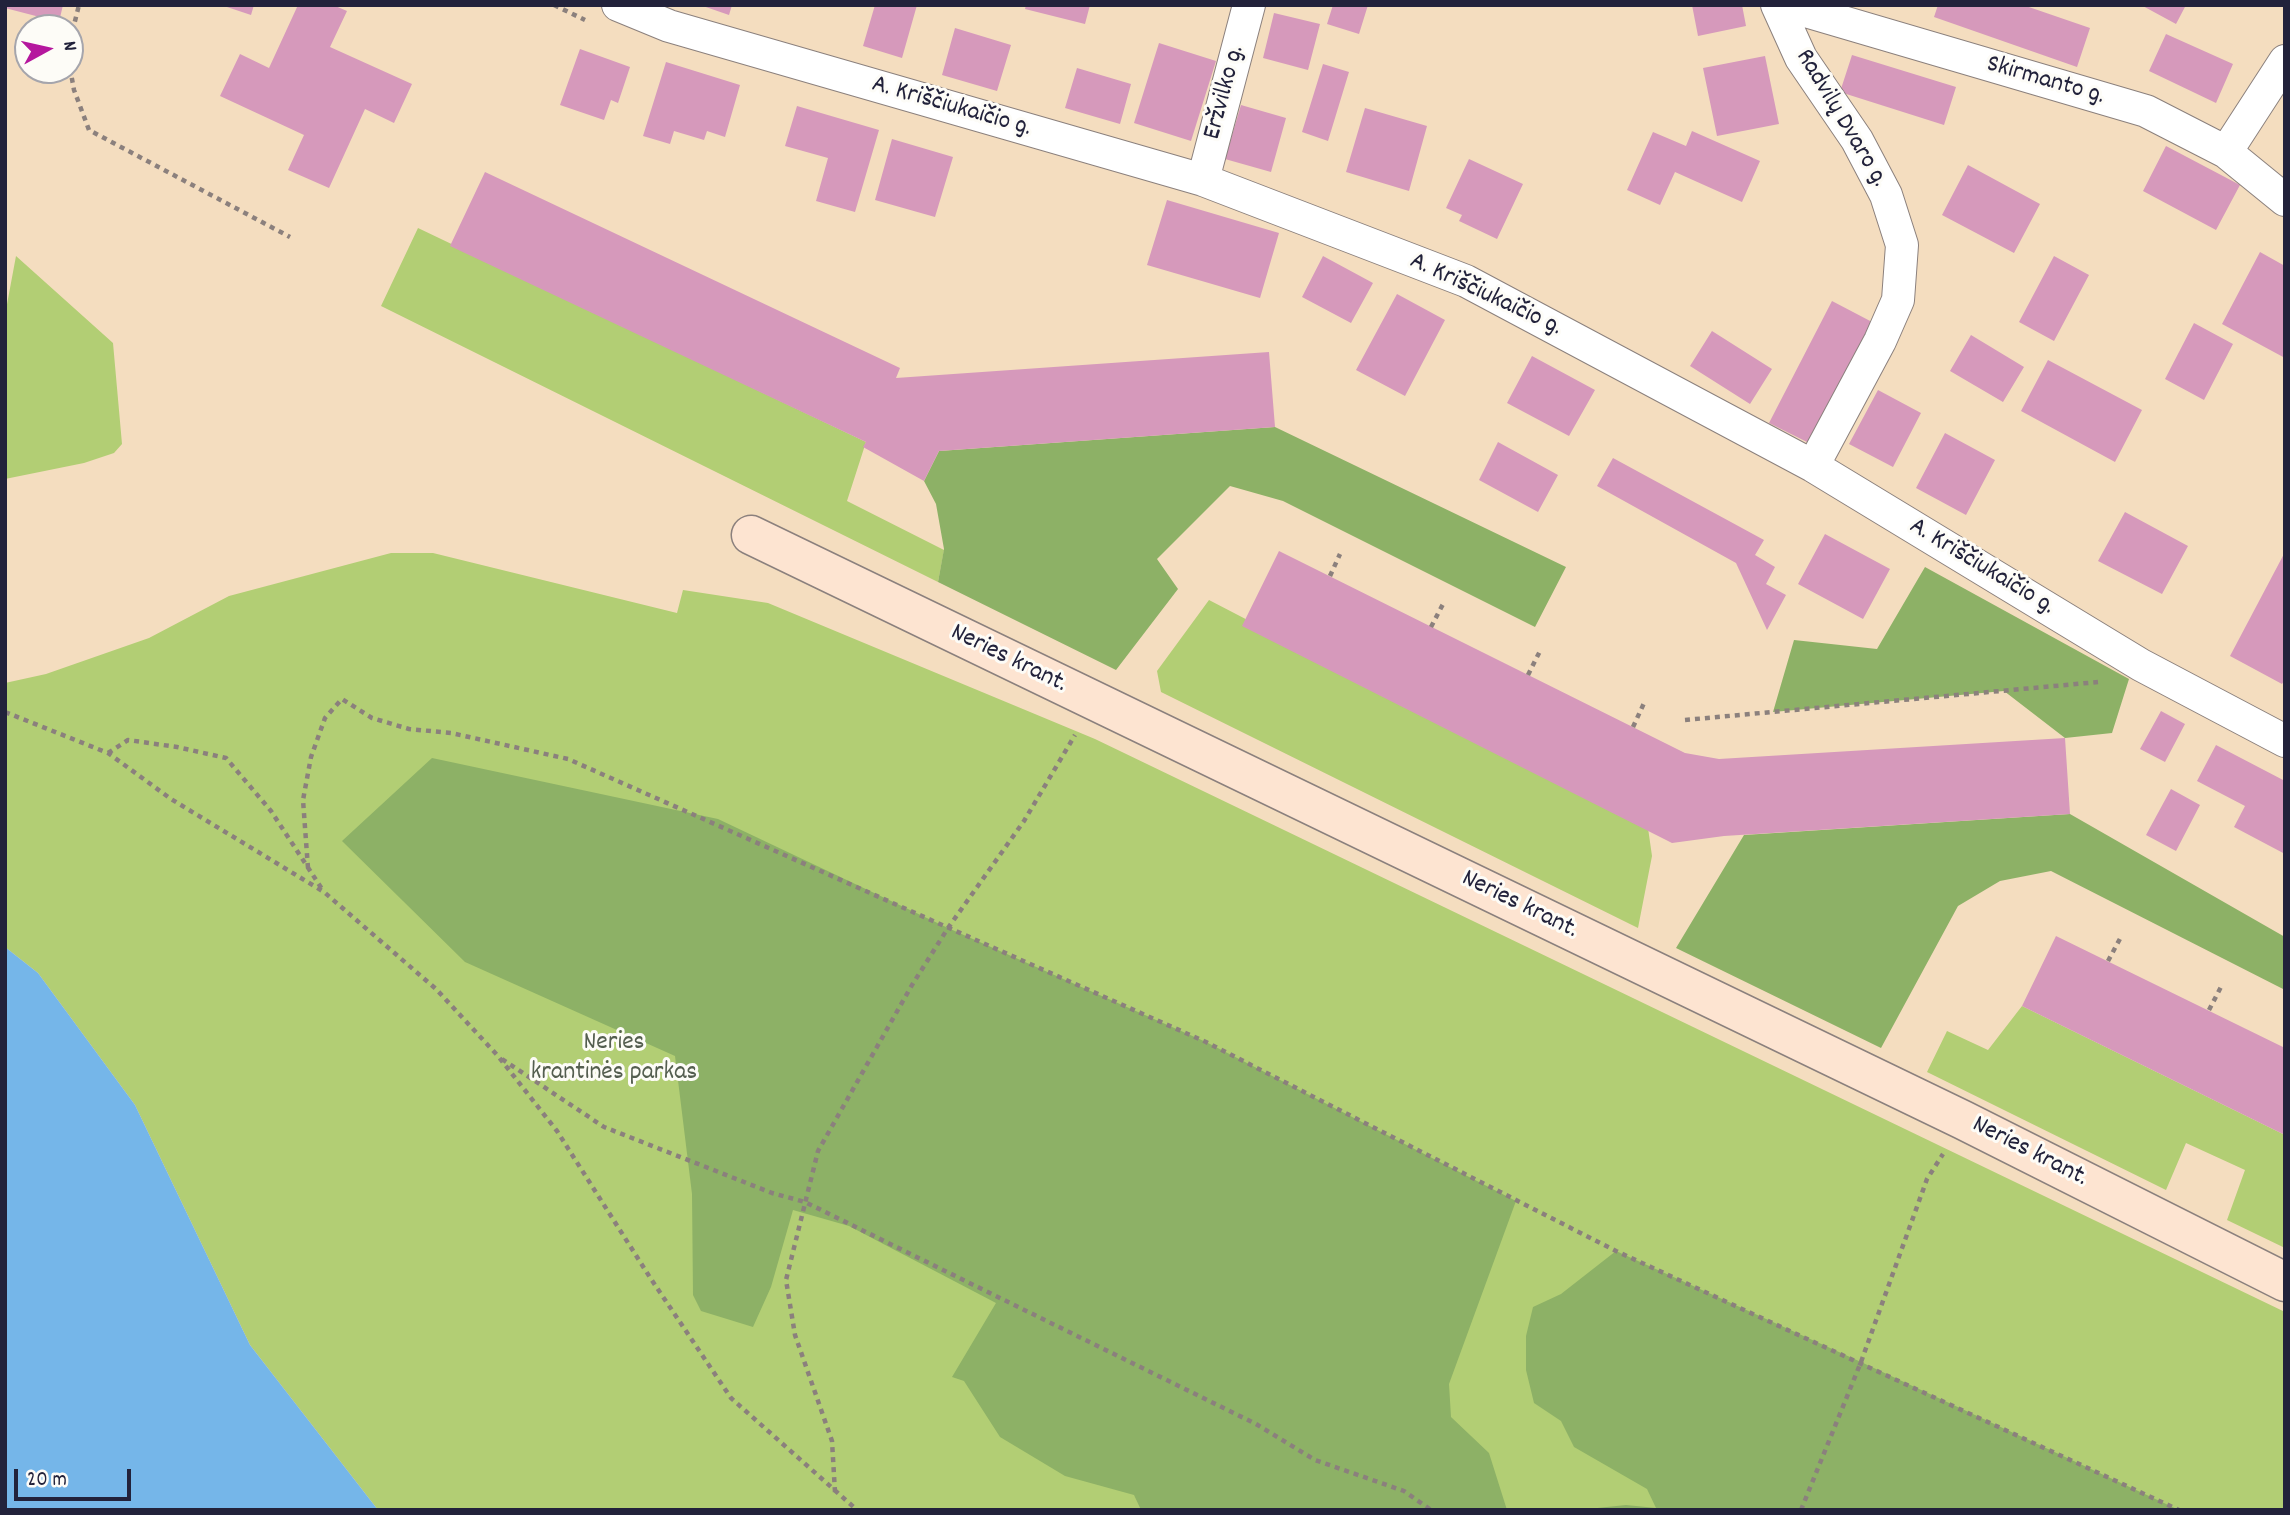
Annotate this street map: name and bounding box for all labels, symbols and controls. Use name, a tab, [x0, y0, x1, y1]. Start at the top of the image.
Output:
north arrow	[14, 14, 84, 84]
text: N	[54, 40, 82, 53]
street label: Eržvilko g.	[1198, 43, 1254, 143]
street label: Radvilų Dvaro g.	[1787, 44, 1893, 194]
street label: Skirmanto g.	[1982, 50, 2108, 114]
street label: A. Kriščiukaičio g.	[868, 70, 1034, 146]
street label: A. Kriščiukaičio g.	[1404, 247, 1566, 345]
street label: A. Kriščiukaičio g.	[1902, 512, 2060, 624]
street label: Neries krant.	[945, 618, 1071, 702]
street label: Neries krant.	[1456, 864, 1582, 948]
park label: Neries krantinės parkas	[531, 1028, 697, 1090]
street label: Neries krant.	[1966, 1111, 2092, 1195]
scale bar	[18, 1456, 135, 1500]
text: 20 m	[27, 1466, 67, 1496]

